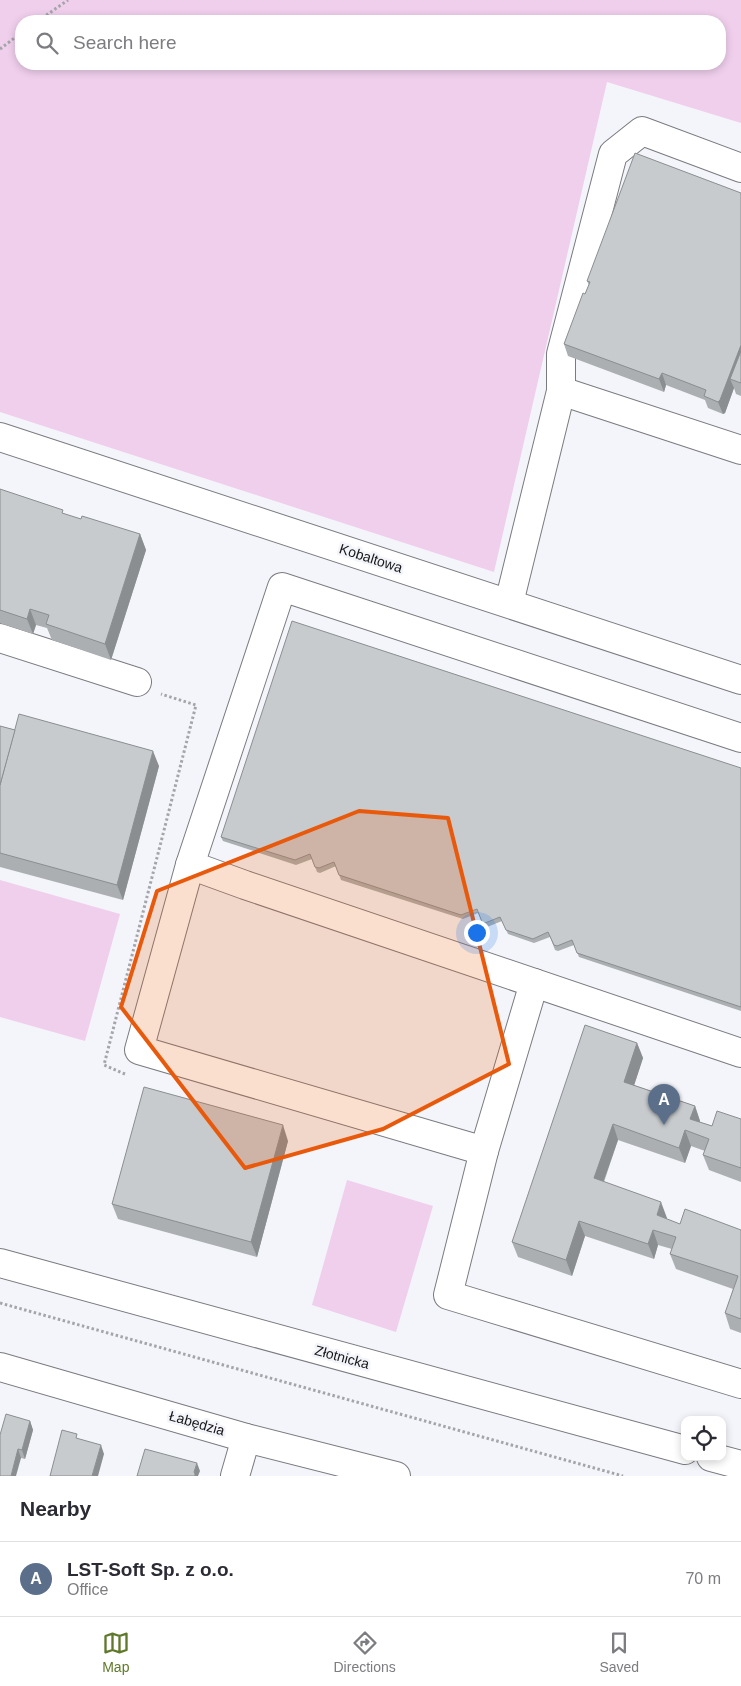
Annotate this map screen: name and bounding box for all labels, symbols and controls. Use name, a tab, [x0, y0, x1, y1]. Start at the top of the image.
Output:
search box	[15, 15, 726, 70]
icon: search	[33, 29, 61, 57]
text: Search here	[73, 32, 177, 53]
street label: Kobaltowa	[337, 540, 405, 576]
your location	[464, 920, 490, 946]
pin: A	[648, 1084, 680, 1125]
street label: Złotnicka	[313, 1342, 371, 1372]
street label: Łabędzia	[167, 1407, 227, 1439]
map controls	[681, 1416, 726, 1461]
button: locate	[681, 1416, 726, 1461]
text: Nearby	[20, 1497, 91, 1520]
text: LST-Soft Sp. z o.o.	[67, 1559, 234, 1580]
text: A	[30, 1570, 42, 1587]
text: 70 m	[685, 1570, 721, 1587]
text: Office	[67, 1581, 109, 1598]
tab: Map	[102, 1629, 130, 1675]
tab: Directions	[334, 1629, 396, 1675]
tab: Saved	[599, 1629, 639, 1675]

